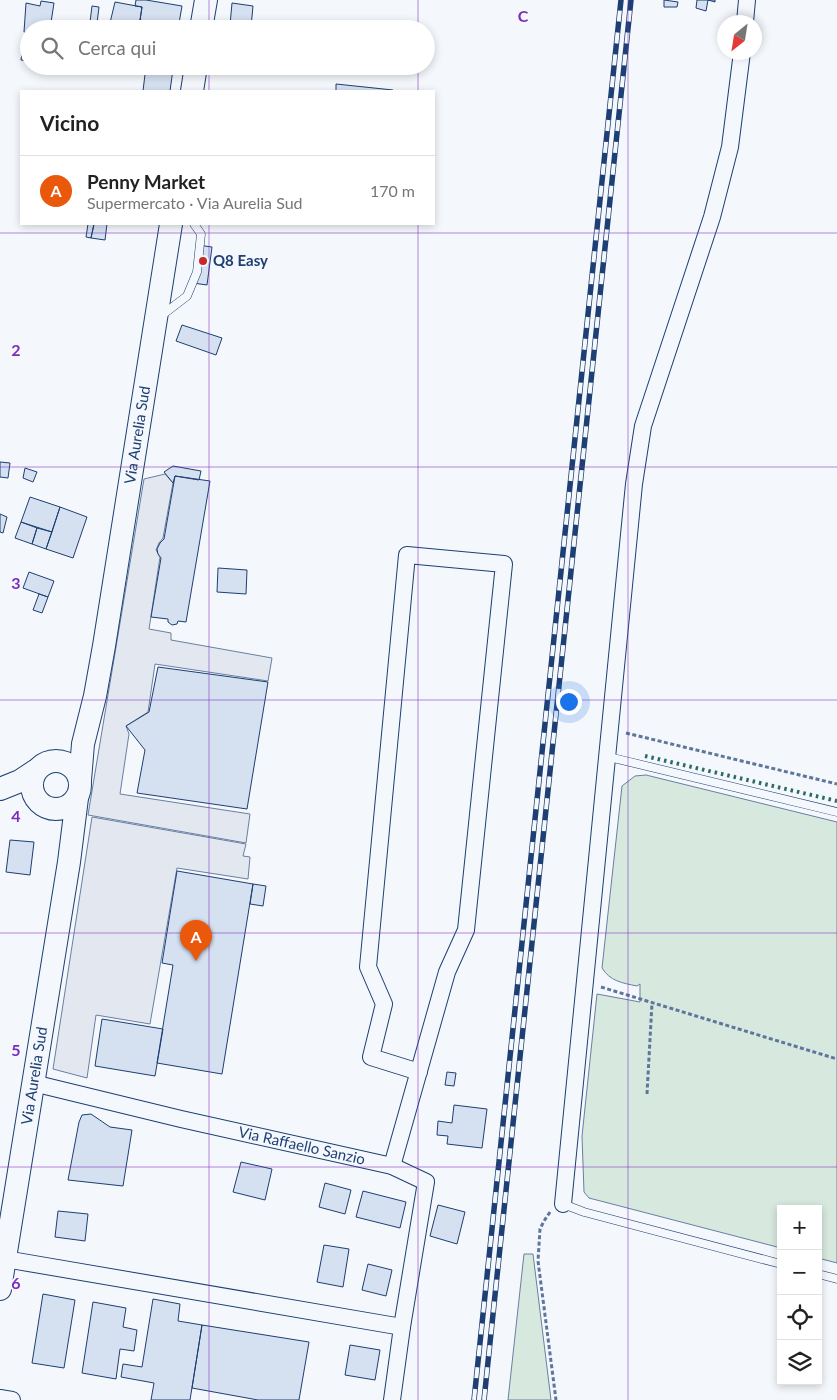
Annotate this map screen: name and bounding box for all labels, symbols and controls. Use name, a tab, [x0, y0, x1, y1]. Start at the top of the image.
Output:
text: C	[518, 6, 529, 25]
north arrow	[717, 15, 762, 60]
search box	[20, 20, 435, 75]
icon: search	[38, 34, 66, 62]
text: Cerca qui	[78, 36, 156, 59]
text: Vicino	[40, 110, 99, 135]
text: Penny Market	[87, 170, 205, 193]
text: A	[50, 181, 62, 200]
text: 170 m	[370, 181, 415, 200]
text: Supermercato · Via Aurelia Sud	[87, 193, 303, 212]
place label: Q8 Easy	[213, 251, 268, 269]
marker: Q8 Easy	[197, 255, 209, 267]
text: 2	[11, 340, 21, 359]
street label: Via Aurelia Sud	[120, 384, 153, 485]
text: 3	[11, 573, 21, 592]
your location	[556, 689, 582, 715]
text: 4	[11, 806, 21, 825]
pin: A	[180, 920, 212, 961]
street label: Via Aurelia Sud	[17, 1025, 50, 1126]
text: 5	[11, 1040, 21, 1059]
street label: Via Raffaello Sanzio	[237, 1122, 367, 1168]
map controls	[777, 1205, 822, 1385]
button: +	[777, 1205, 822, 1250]
button: −	[777, 1250, 822, 1295]
text: 6	[11, 1273, 21, 1292]
button: locate	[777, 1295, 822, 1340]
button: layers	[777, 1340, 822, 1385]

